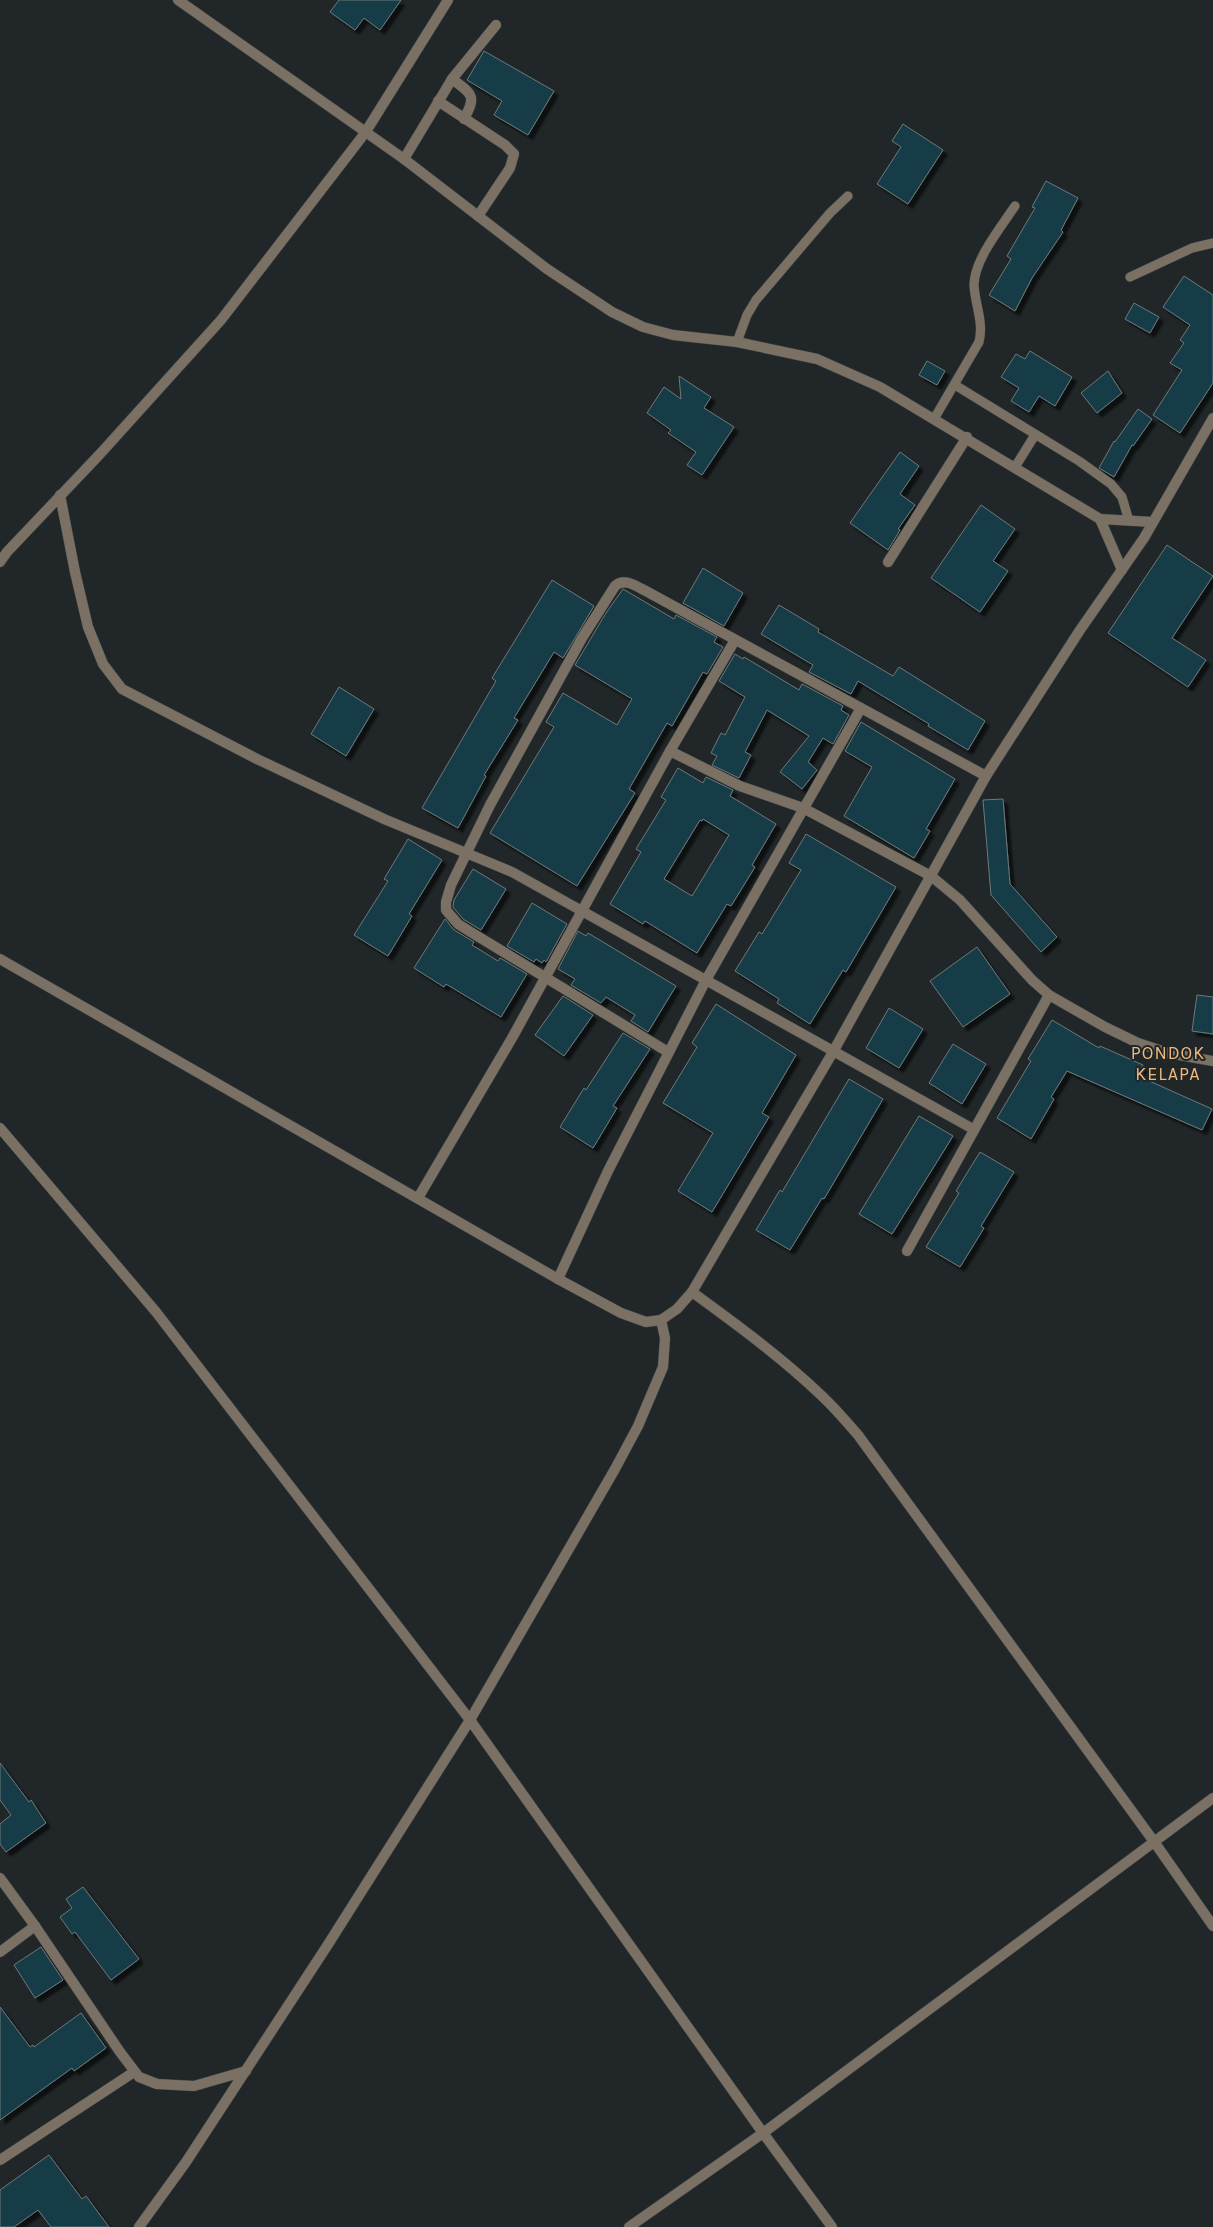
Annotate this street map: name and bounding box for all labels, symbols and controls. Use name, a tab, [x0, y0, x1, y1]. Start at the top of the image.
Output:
district label: PONDOK KELAPA	[1131, 1042, 1205, 1085]

